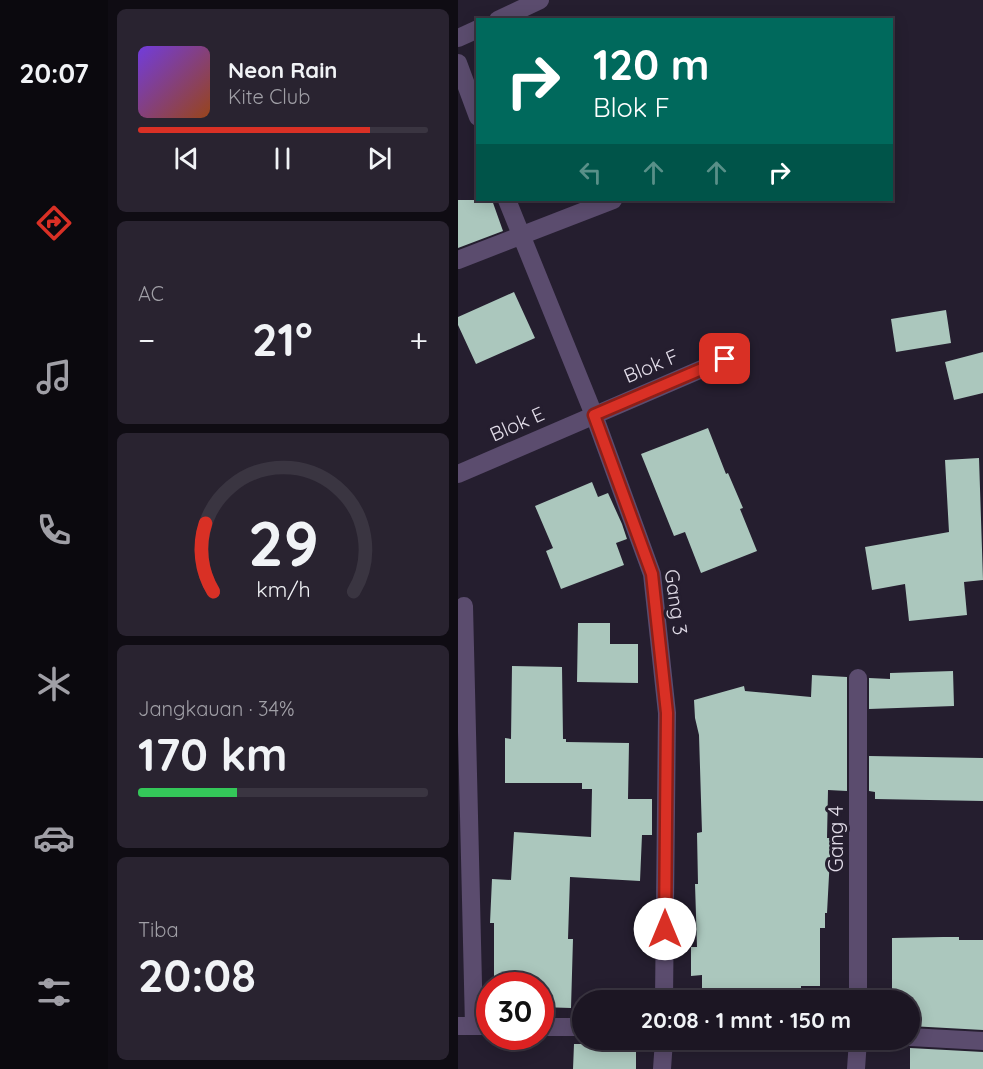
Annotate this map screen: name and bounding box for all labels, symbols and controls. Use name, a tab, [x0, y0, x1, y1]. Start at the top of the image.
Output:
text: 120 m	[593, 38, 710, 91]
icon: right	[494, 42, 572, 120]
text: 20:07	[19, 56, 89, 90]
text: Neon Rain	[228, 56, 337, 84]
text: Kite Club	[228, 84, 310, 109]
text: Blok F	[593, 90, 670, 124]
icon: previous	[170, 142, 203, 175]
icon: pause	[266, 142, 299, 175]
icon: next	[363, 142, 396, 175]
icon: left	[574, 156, 607, 189]
icon: ahead	[637, 156, 670, 189]
icon: ahead	[700, 156, 733, 189]
icon: right	[763, 156, 796, 189]
icon: directions	[33, 202, 75, 244]
text: AC	[138, 281, 164, 306]
text: 21°	[252, 311, 313, 367]
text: −	[138, 319, 155, 360]
text: +	[409, 319, 428, 360]
pin	[699, 333, 750, 384]
icon: arrive	[708, 342, 741, 375]
street label: Blok F	[620, 343, 682, 388]
icon: music	[33, 356, 75, 398]
street label: Blok E	[486, 401, 548, 447]
text: 29	[248, 504, 318, 582]
icon: phone	[33, 509, 75, 551]
street label: Gang 3	[660, 567, 693, 636]
text: km/h	[256, 576, 310, 602]
icon: climate	[33, 663, 75, 705]
text: Jangkauan · 34%	[138, 696, 295, 721]
text: 170 km	[138, 726, 288, 782]
street label: Gang 4	[823, 806, 848, 872]
icon: car	[33, 817, 75, 859]
position arrow	[633, 897, 697, 961]
text: Tiba	[138, 917, 179, 942]
text: 20:08	[138, 947, 256, 1003]
icon: filters	[33, 971, 75, 1013]
speed limit sign: 30	[476, 972, 554, 1050]
text: 20:08 · 1 mnt · 150 m	[641, 1006, 851, 1034]

